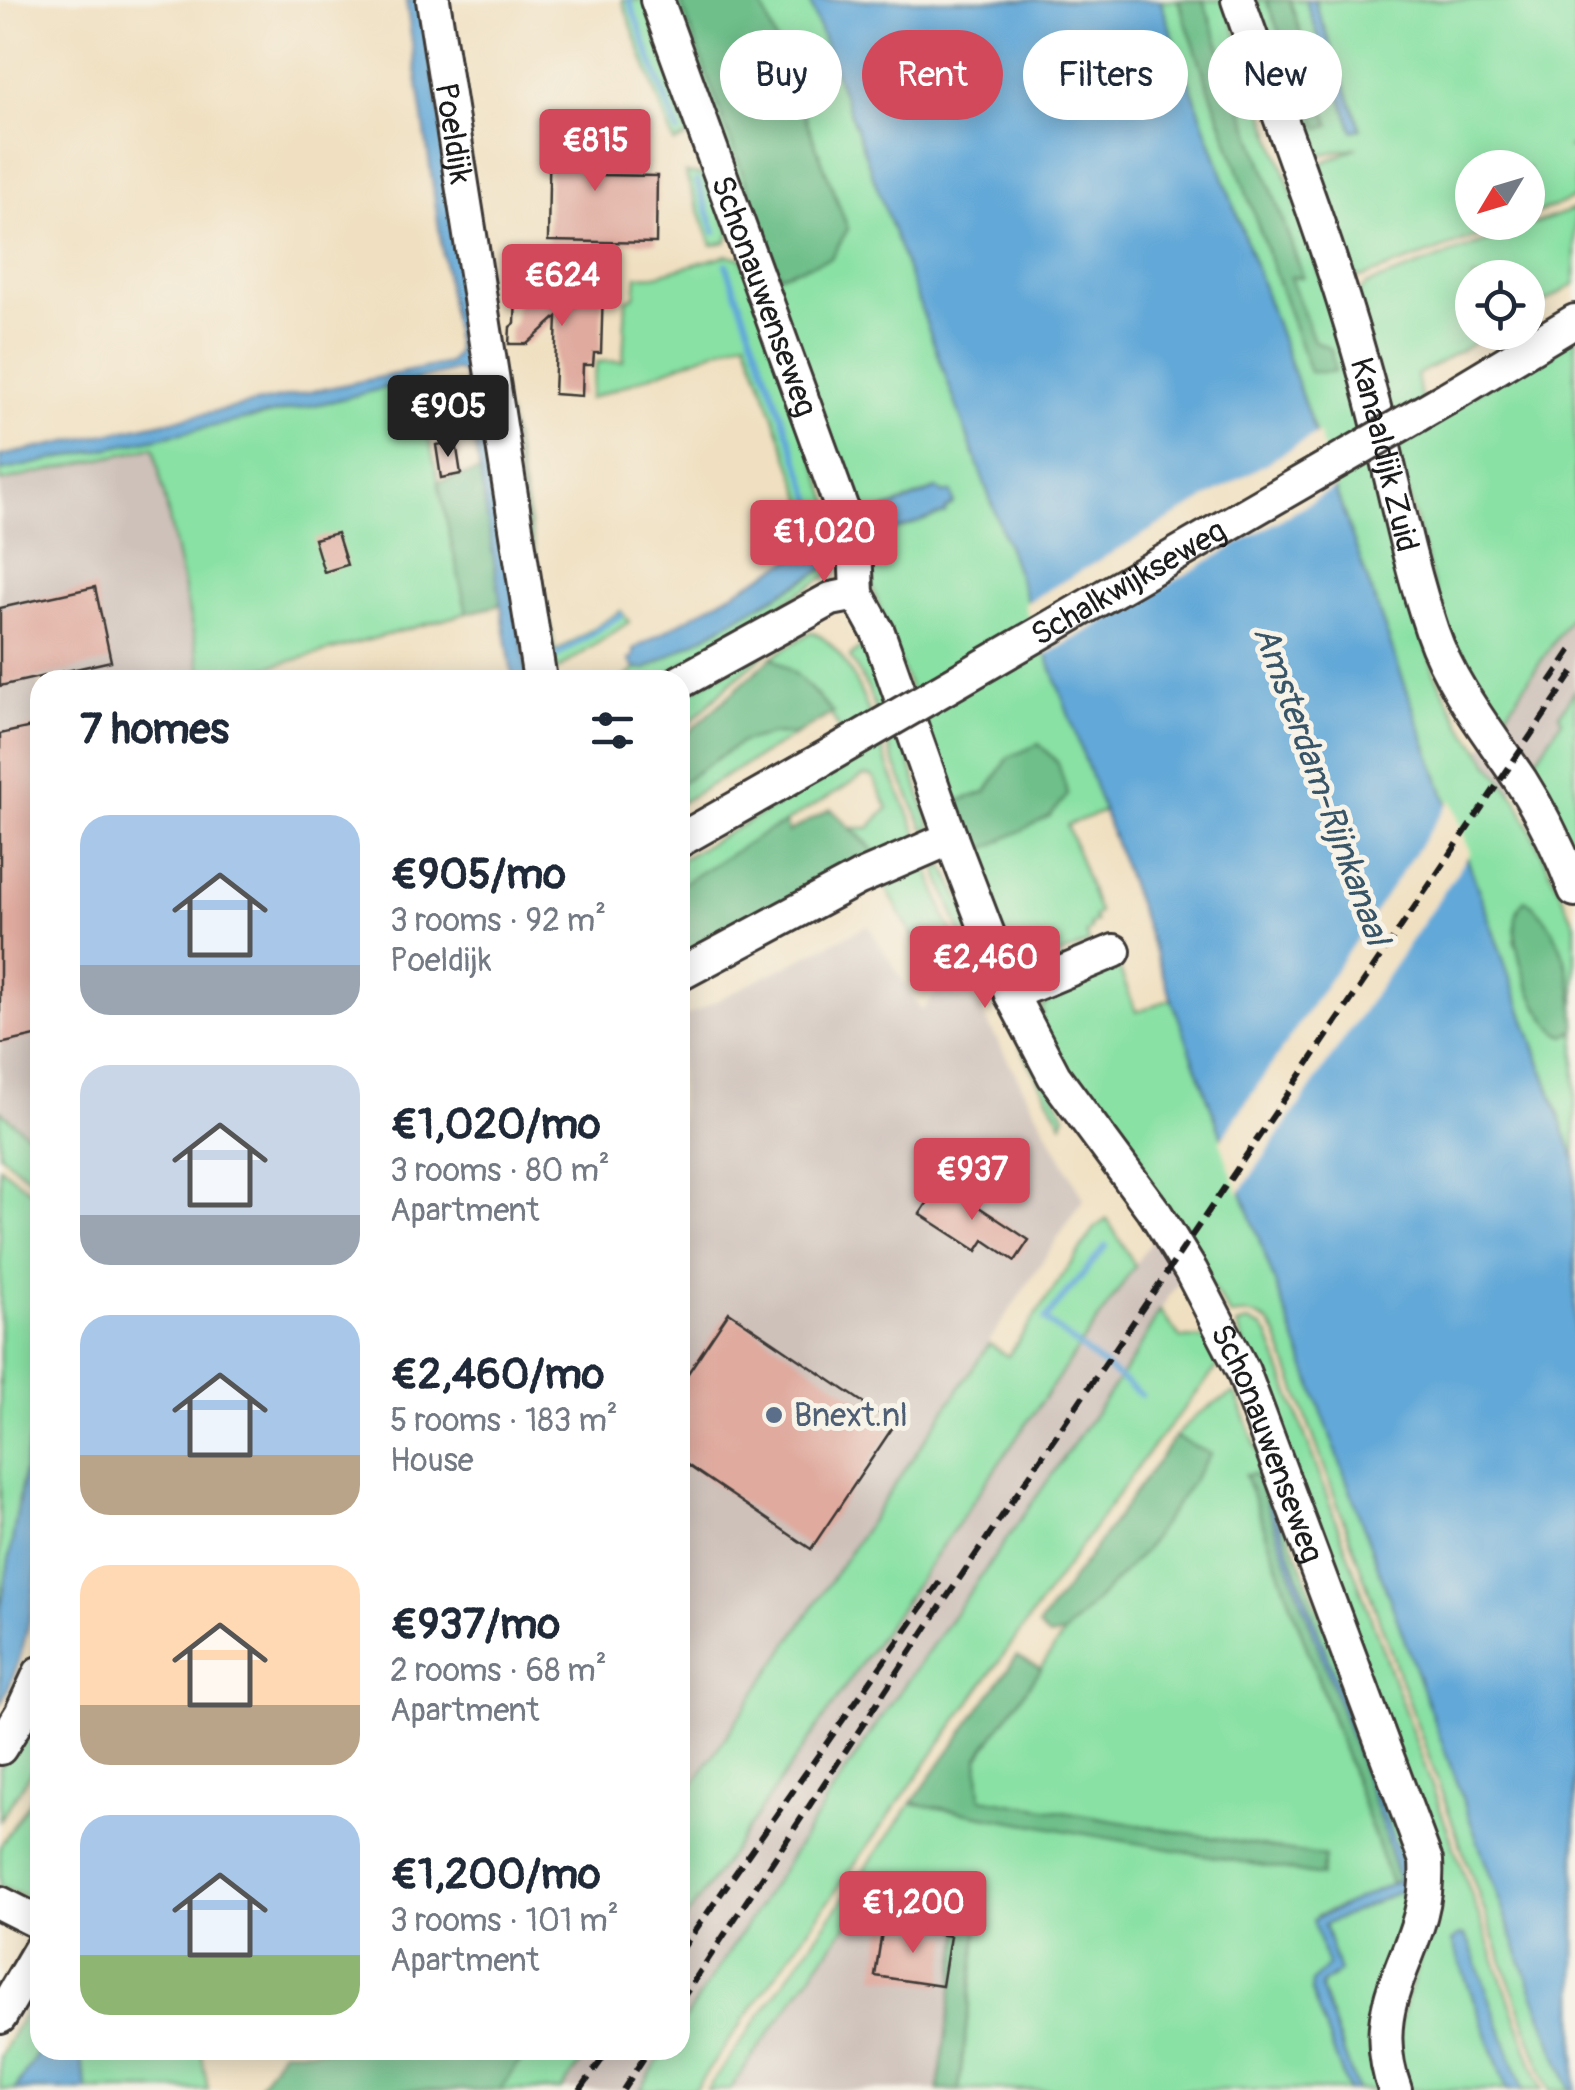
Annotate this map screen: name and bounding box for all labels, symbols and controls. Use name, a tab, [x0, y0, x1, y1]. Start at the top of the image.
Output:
chip: Buy	[720, 30, 842, 120]
chip: Rent	[862, 30, 1003, 120]
chip: Filters	[1023, 30, 1188, 120]
chip: New	[1208, 30, 1342, 120]
street label: Poeldijk	[425, 80, 481, 187]
pin: €815	[536, 109, 654, 194]
text: €815	[561, 121, 629, 161]
north arrow	[1455, 150, 1545, 240]
map controls	[1455, 150, 1545, 350]
street label: Schonauwenseweg	[702, 171, 826, 422]
pin: €624	[503, 244, 621, 329]
text: €624	[524, 256, 600, 296]
button: locate	[1455, 260, 1545, 350]
street label: Kanaaldijk Zuid	[1340, 353, 1427, 556]
pin: €905	[389, 375, 507, 460]
text: €905	[410, 387, 486, 427]
pin: €1,020	[743, 500, 905, 585]
street label: Schalkwijkseweg	[1024, 511, 1234, 655]
text: €1,020	[772, 512, 876, 552]
water label: Amsterdam-Rijnkanaal	[1243, 620, 1401, 954]
icon: filters	[585, 703, 640, 758]
text: 7 homes	[80, 704, 229, 756]
text: €905/mo	[390, 849, 566, 901]
icon: home	[160, 855, 280, 975]
text: 3 rooms · 92 m²	[390, 901, 606, 941]
pin: €2,460	[904, 926, 1066, 1011]
text: €2,460	[932, 938, 1038, 978]
text: Poeldijk	[390, 941, 492, 981]
text: €1,020/mo	[390, 1099, 601, 1151]
icon: home	[160, 1105, 280, 1225]
pin: €937	[913, 1138, 1031, 1223]
text: €937	[936, 1150, 1008, 1190]
text: 3 rooms · 80 m²	[390, 1151, 610, 1191]
text: Apartment	[390, 1191, 539, 1231]
street label: Schonauwenseweg	[1201, 1318, 1332, 1568]
text: €2,460/mo	[390, 1349, 604, 1401]
icon: home	[160, 1355, 280, 1475]
place label: Bnext.nl	[794, 1396, 908, 1436]
text: 5 rooms · 183 m²	[390, 1401, 618, 1441]
marker: Bnext.nl	[763, 1404, 785, 1426]
text: House	[390, 1441, 474, 1481]
text: €937/mo	[390, 1599, 560, 1651]
icon: home	[160, 1605, 280, 1725]
text: 2 rooms · 68 m²	[390, 1651, 607, 1691]
text: Apartment	[390, 1691, 539, 1731]
text: €1,200/mo	[390, 1849, 601, 1901]
icon: home	[160, 1855, 280, 1975]
pin: €1,200	[832, 1871, 994, 1956]
text: €1,200	[861, 1883, 965, 1923]
text: 3 rooms · 101 m²	[390, 1901, 619, 1941]
text: Apartment	[390, 1941, 539, 1981]

